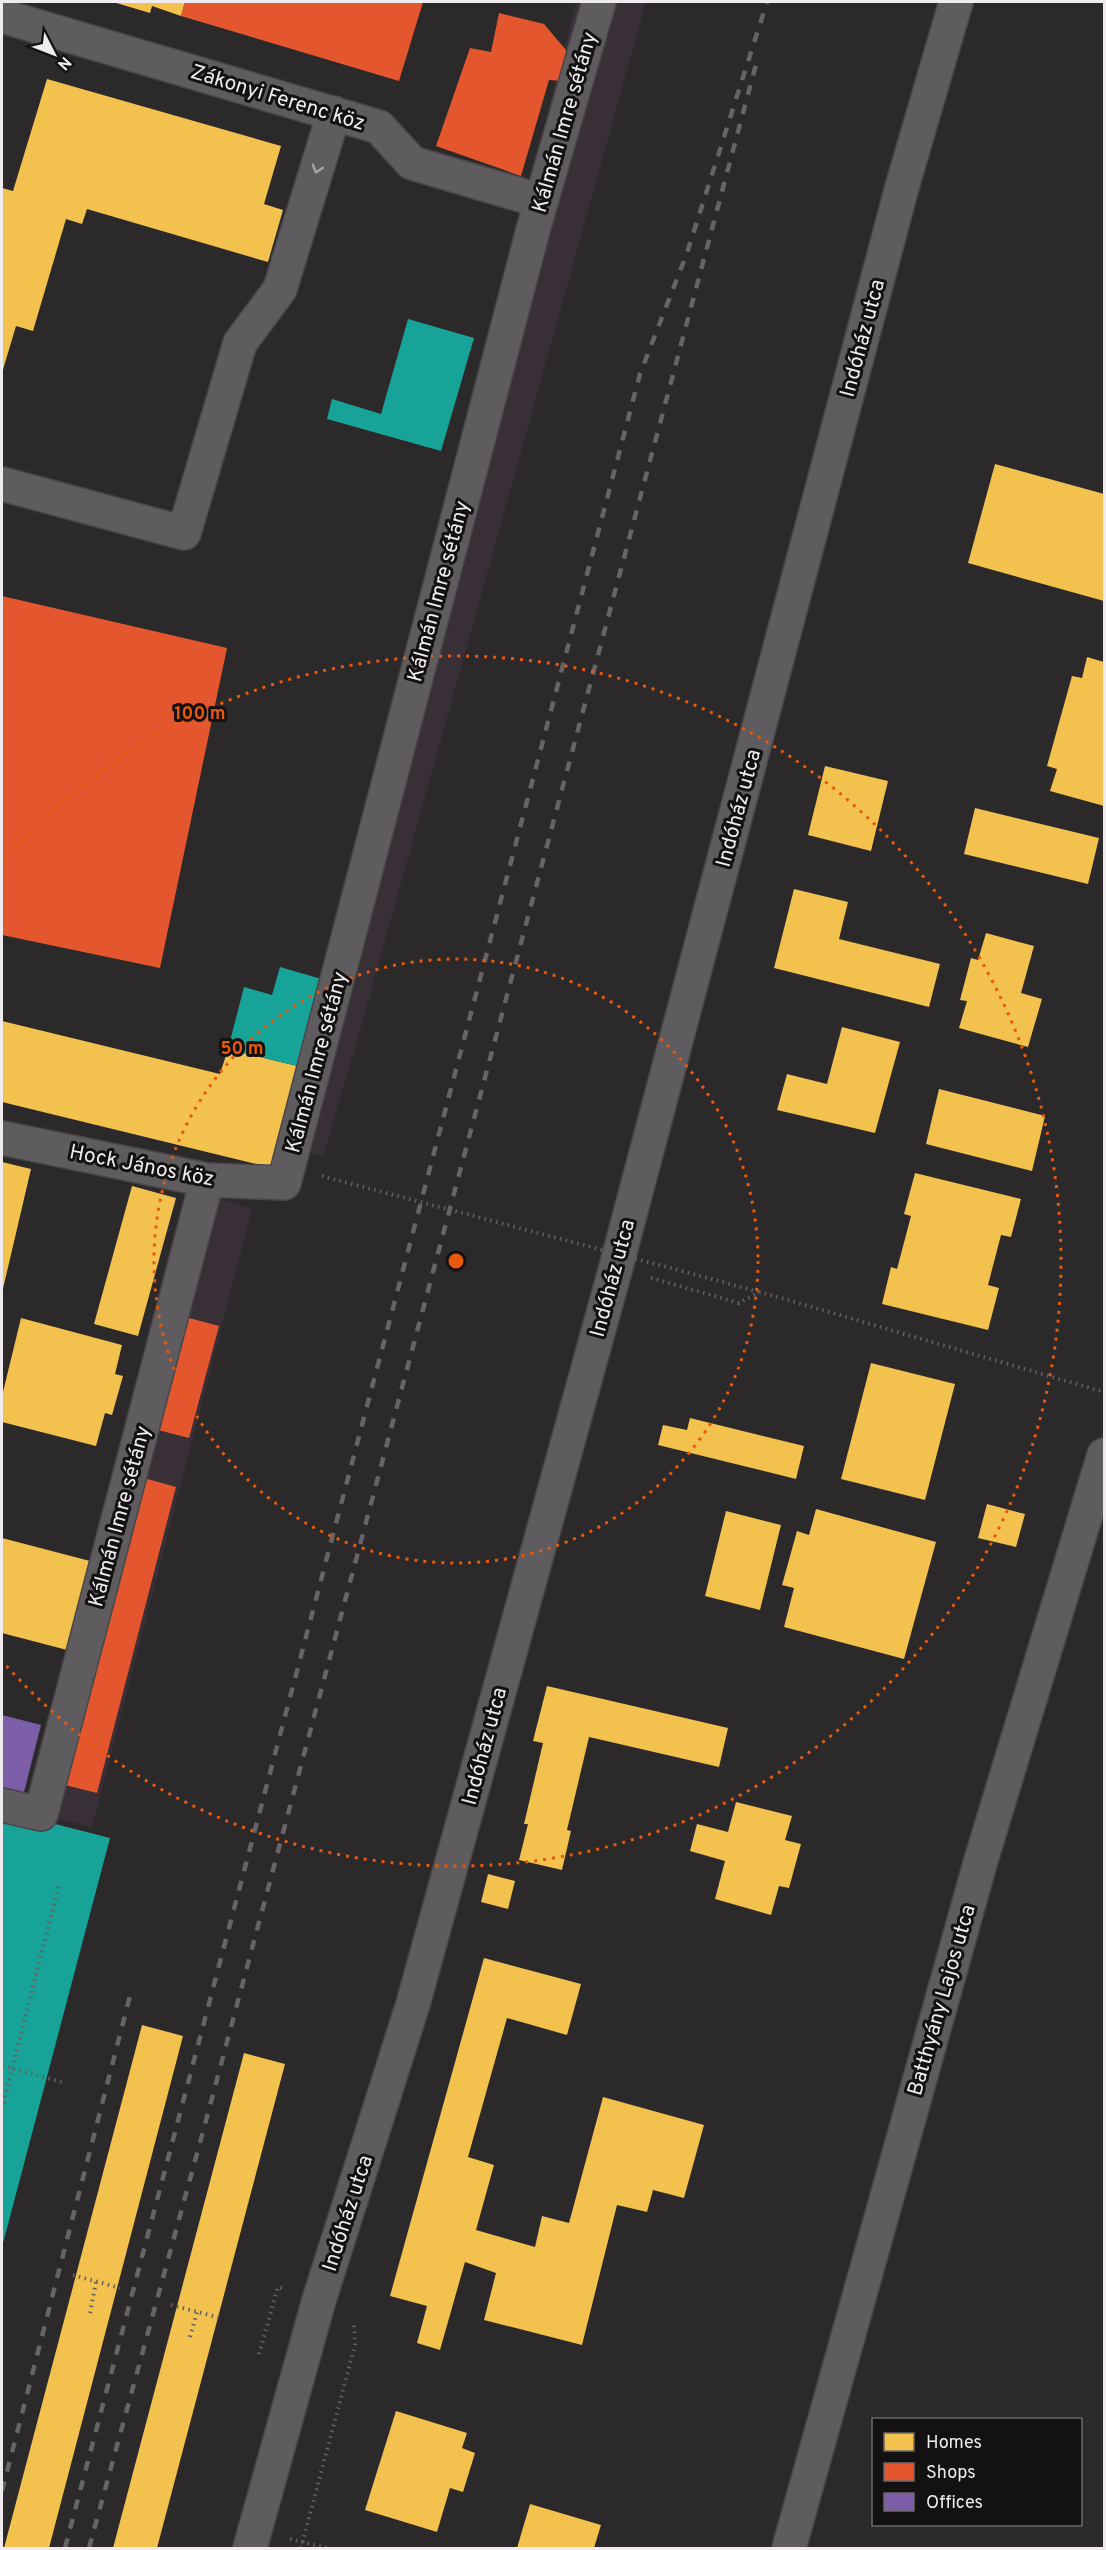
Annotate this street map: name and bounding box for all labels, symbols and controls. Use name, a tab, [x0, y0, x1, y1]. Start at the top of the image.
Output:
north arrow	[24, 24, 84, 84]
street label: Kálmán Imre sétány	[527, 29, 604, 216]
text: N	[52, 52, 75, 74]
street label: Zákonyi Ferenc köz	[187, 59, 368, 138]
one-way arrow	[312, 163, 324, 174]
street label: Indóház utca	[835, 277, 892, 400]
street label: Kálmán Imre sétány	[402, 498, 477, 685]
text: 100 m	[174, 703, 226, 726]
street label: Indóház utca	[711, 747, 768, 870]
street label: Kálmán Imre sétány	[280, 969, 355, 1156]
text: 50 m	[220, 1038, 264, 1061]
street label: Hock János köz	[67, 1139, 216, 1194]
street label: Indóház utca	[585, 1217, 642, 1340]
centre of rings	[446, 1251, 466, 1271]
street label: Kálmán Imre sétány	[83, 1423, 158, 1610]
street label: Indóház utca	[457, 1685, 514, 1808]
street label: Batthyány Lajos utca	[902, 1902, 983, 2099]
street label: Indóház utca	[317, 2152, 380, 2275]
legend	[872, 2418, 1082, 2526]
text: Homes	[926, 2432, 982, 2455]
text: Shops	[926, 2462, 976, 2485]
text: Offices	[926, 2492, 983, 2515]

